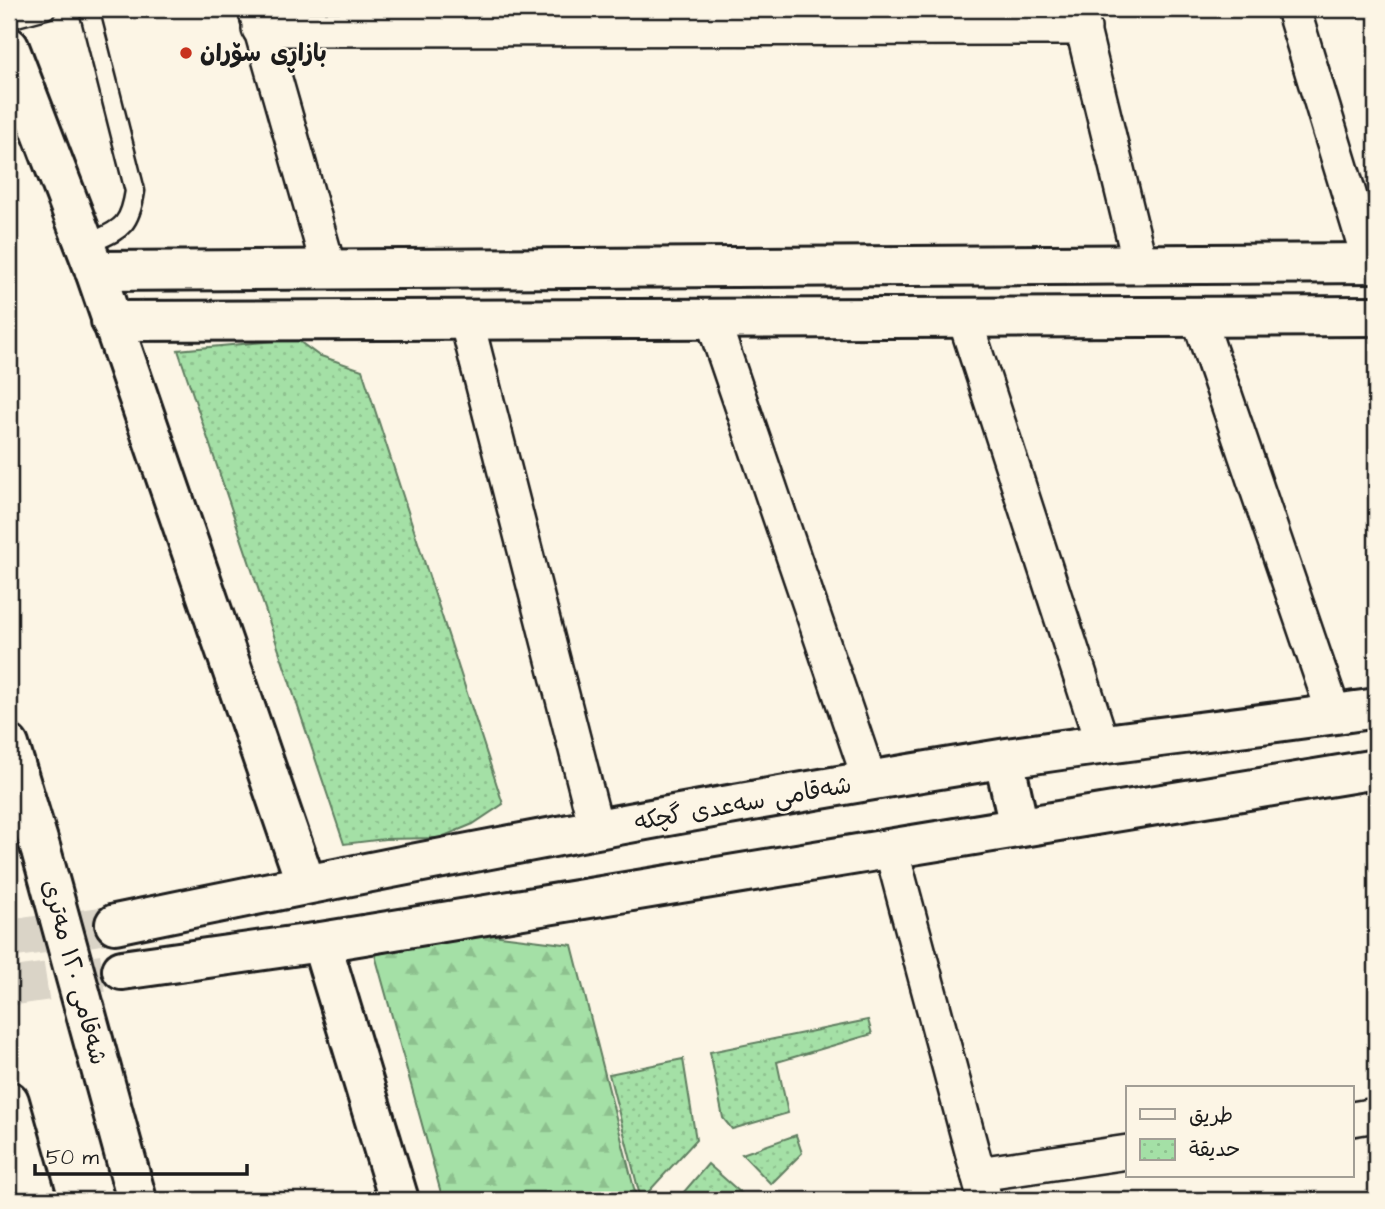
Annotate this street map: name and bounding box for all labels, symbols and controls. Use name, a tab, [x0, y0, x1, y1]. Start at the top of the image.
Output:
place label: بازاڕی سۆران	[200, 37, 327, 73]
marker: بازاڕی سۆران	[178, 45, 194, 61]
street label: شەقامی سەعدی گچکە	[632, 768, 854, 840]
street label: شەقامی ١٢٠ مەتری	[33, 876, 115, 1069]
legend	[1126, 1086, 1354, 1178]
text: طريق	[1189, 1101, 1233, 1130]
scale bar	[35, 1132, 247, 1176]
text: حديقة	[1189, 1135, 1240, 1164]
text: 50 m	[46, 1143, 100, 1172]

